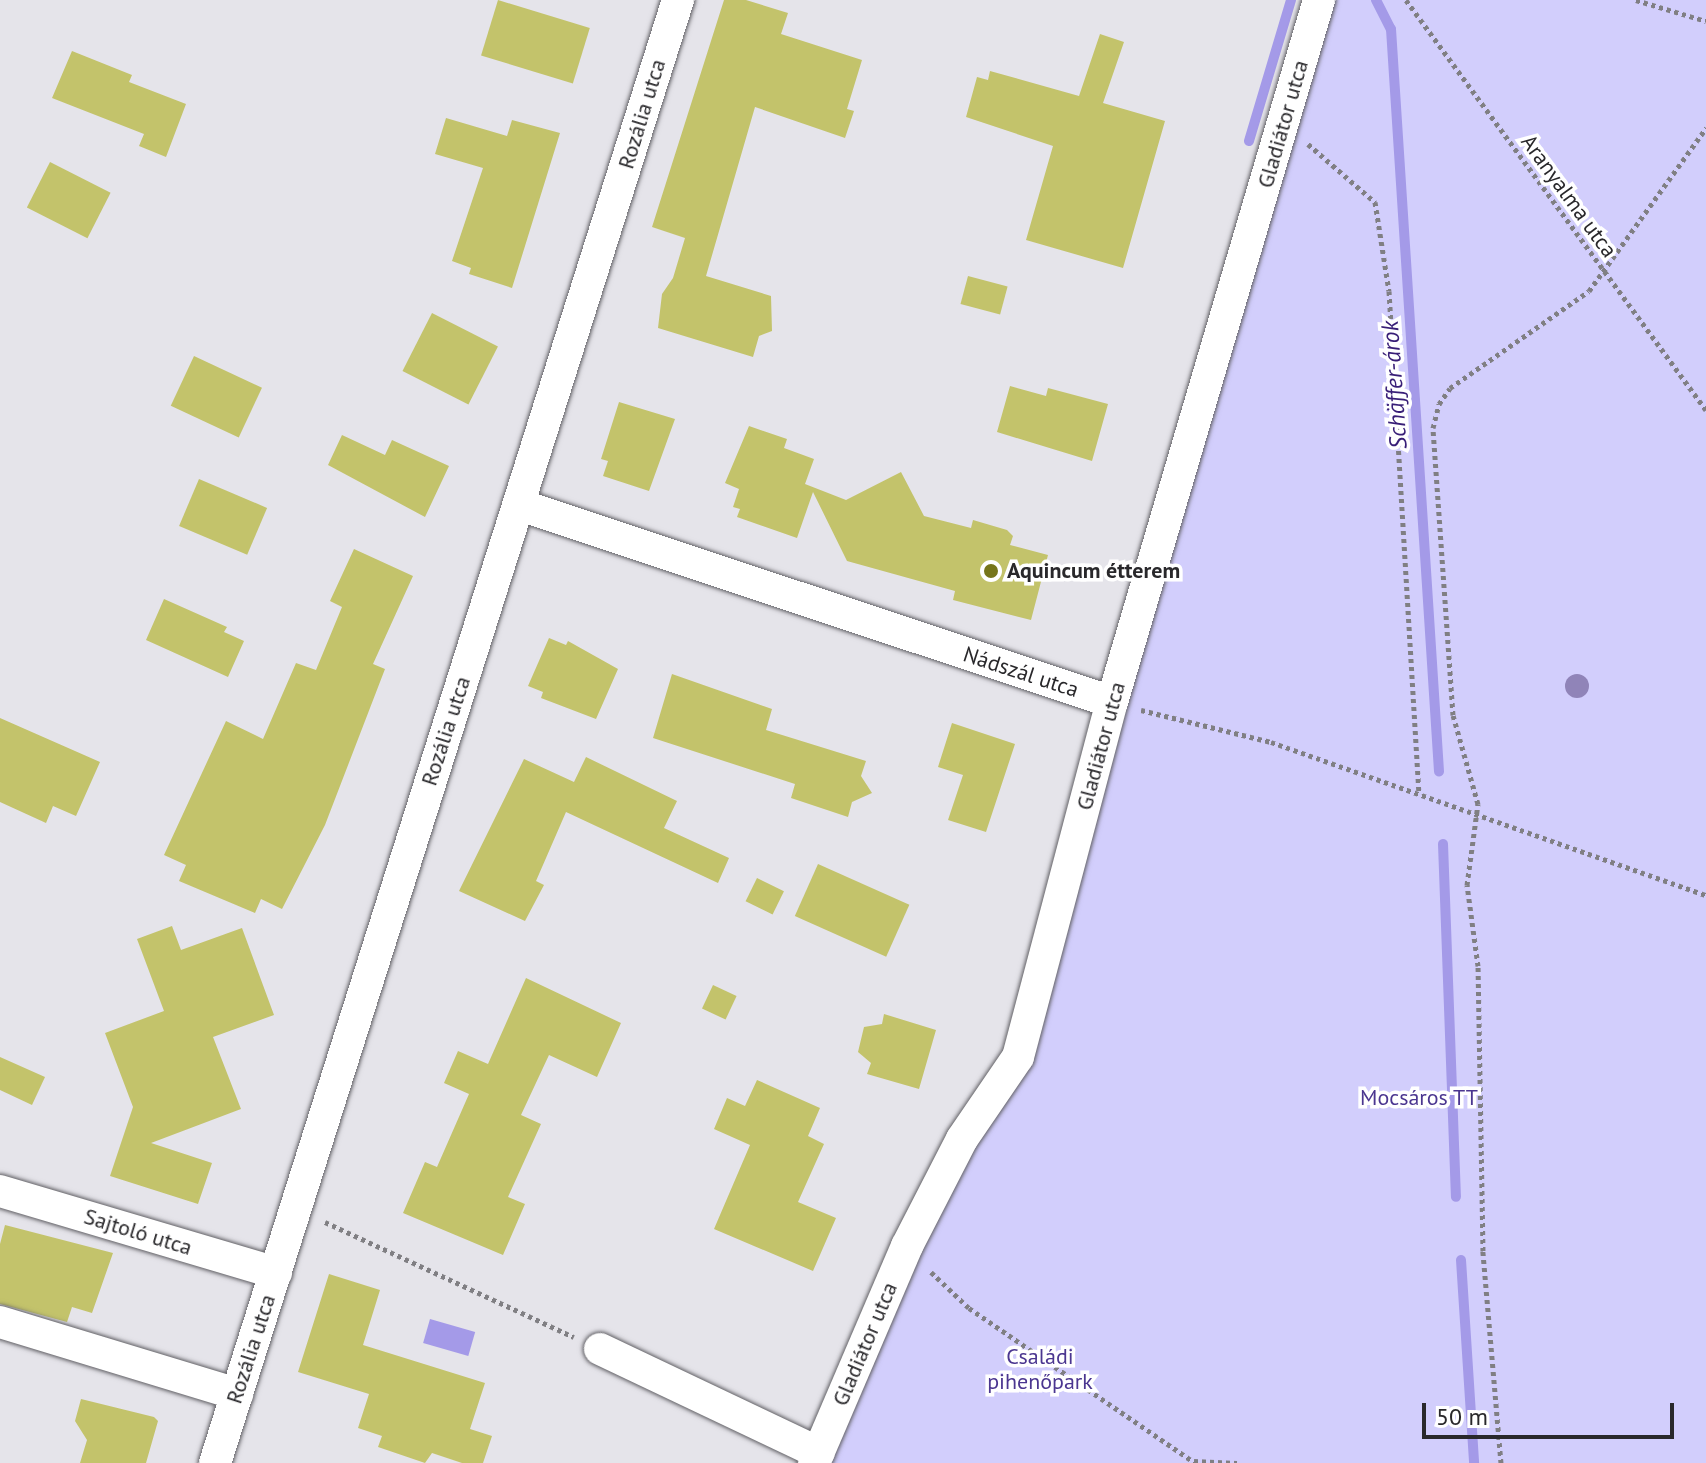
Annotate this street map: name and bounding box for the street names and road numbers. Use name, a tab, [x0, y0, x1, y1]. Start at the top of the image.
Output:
street label: Rozália utca	[613, 56, 671, 172]
street label: Gladiátor utca	[1252, 57, 1314, 191]
street label: Aranyalma utca	[1516, 129, 1622, 263]
street label: Nádszál utca	[960, 641, 1082, 703]
street label: Rozália utca	[416, 673, 476, 789]
street label: Gladiátor utca	[1071, 679, 1131, 813]
street label: Sajtoló utca	[81, 1203, 195, 1261]
street label: Gladiátor utca	[827, 1278, 903, 1410]
street label: Rozália utca	[221, 1291, 281, 1407]

